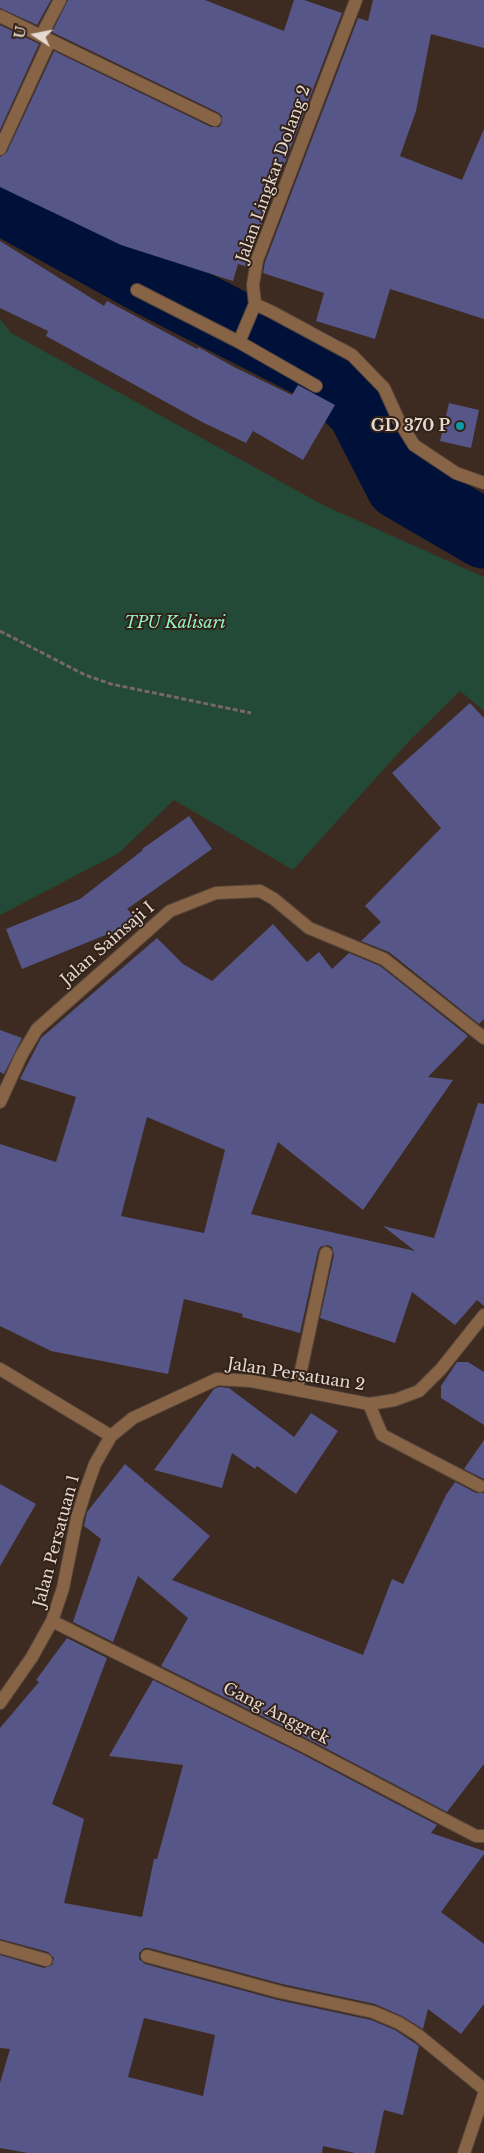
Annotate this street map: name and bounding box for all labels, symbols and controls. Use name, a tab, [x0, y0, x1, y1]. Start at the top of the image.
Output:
north arrow	[10, 10, 60, 60]
text: U	[10, 24, 30, 40]
street label: Jalan Lingkar Dolang 2	[233, 83, 315, 265]
place label: GD 370 P	[371, 416, 450, 436]
marker: GD 370 P	[454, 420, 466, 432]
park label: TPU Kalisari	[124, 613, 226, 633]
street label: Jalan Sainsaji I	[57, 898, 159, 990]
street label: Jalan Persatuan 2	[226, 1355, 366, 1395]
street label: Jalan Persatuan 1	[30, 1473, 84, 1609]
street label: Gang Anggrek	[220, 1679, 332, 1749]

